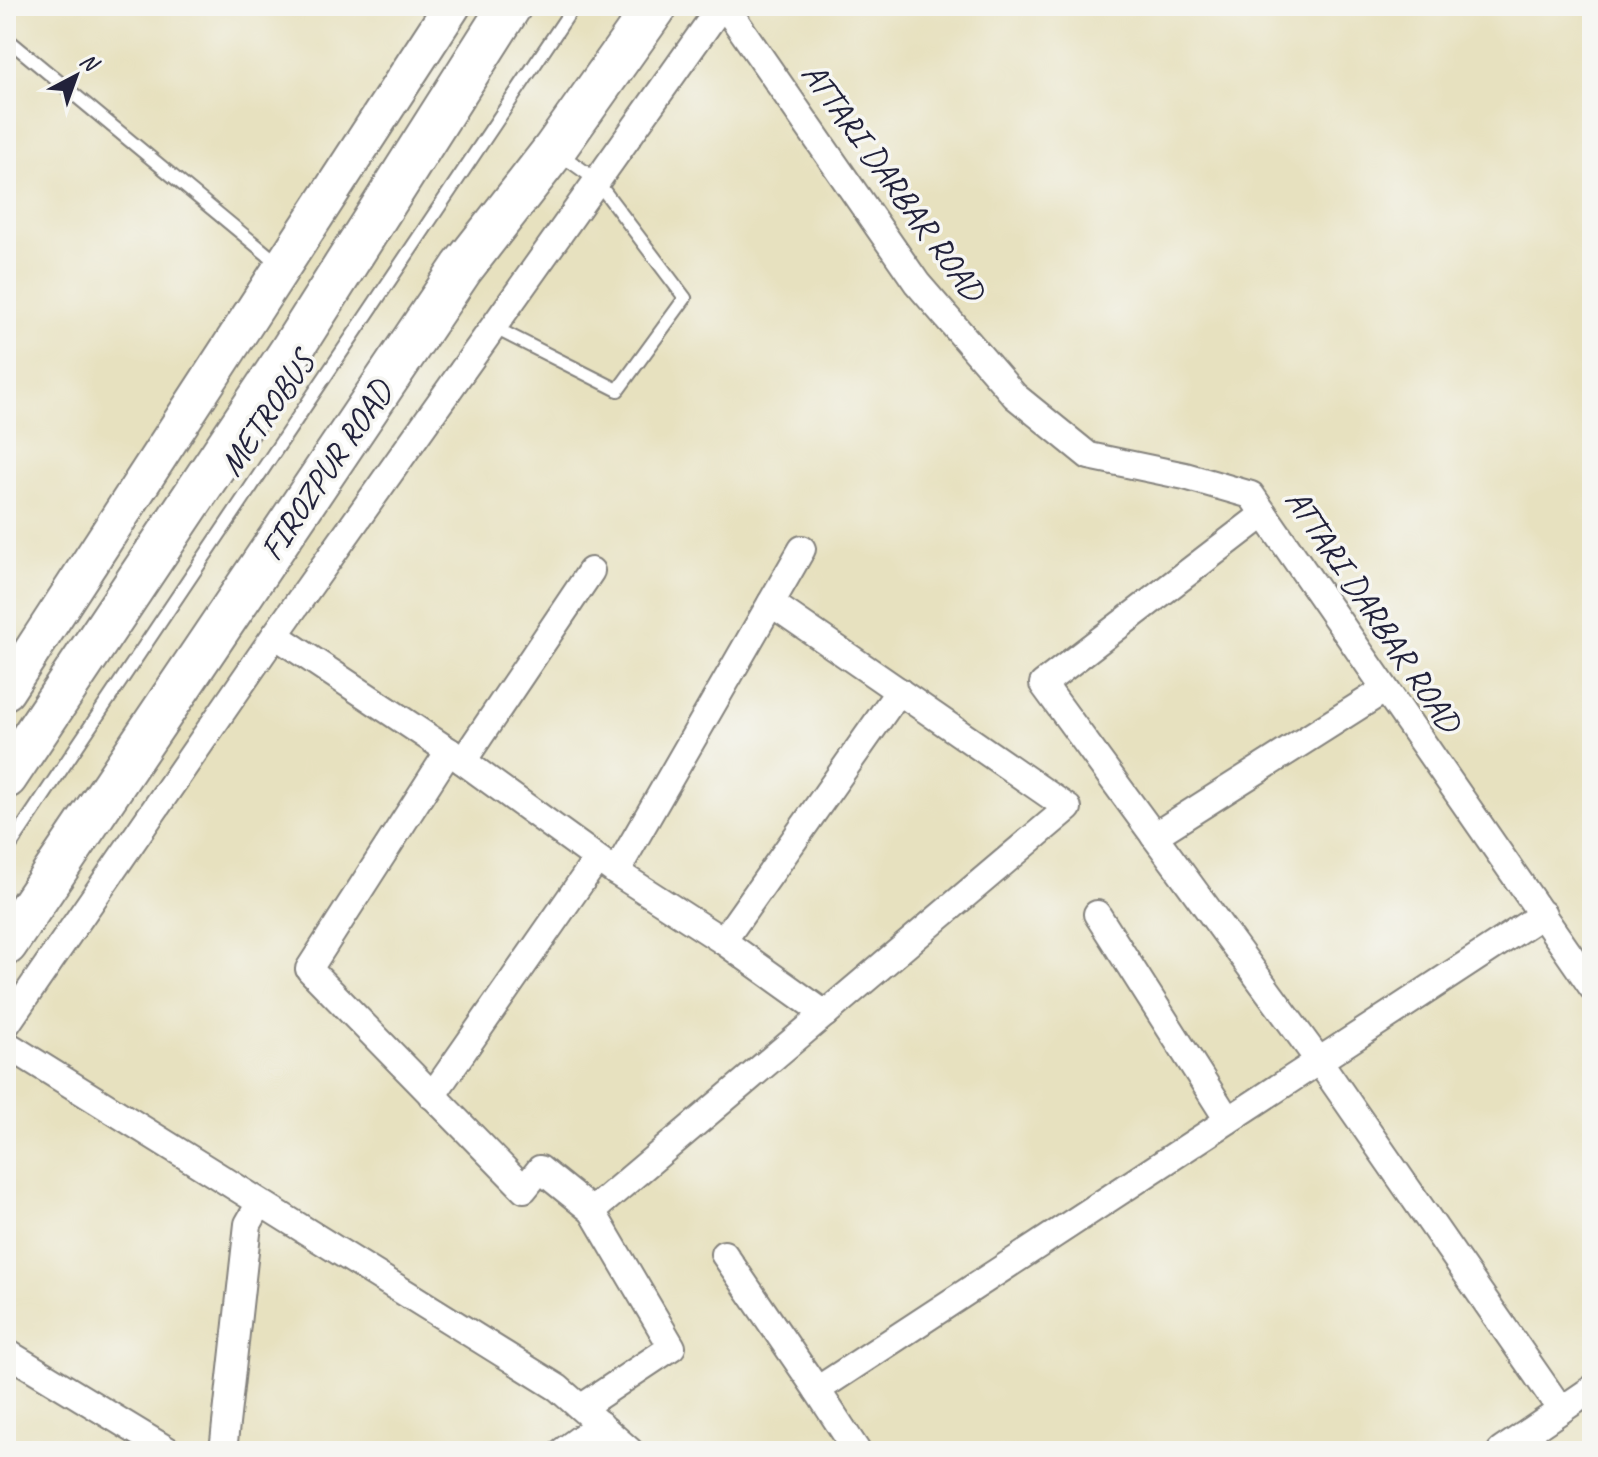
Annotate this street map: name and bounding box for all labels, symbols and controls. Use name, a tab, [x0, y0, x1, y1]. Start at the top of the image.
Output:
north arrow	[36, 36, 116, 116]
text: N	[74, 47, 105, 79]
street label: ATTARI DARBAR ROAD	[793, 54, 997, 312]
street label: METROBUS	[209, 339, 326, 484]
street label: FIROZPUR ROAD	[250, 370, 403, 568]
street label: ATTARI DARBAR ROAD	[1276, 480, 1473, 743]

